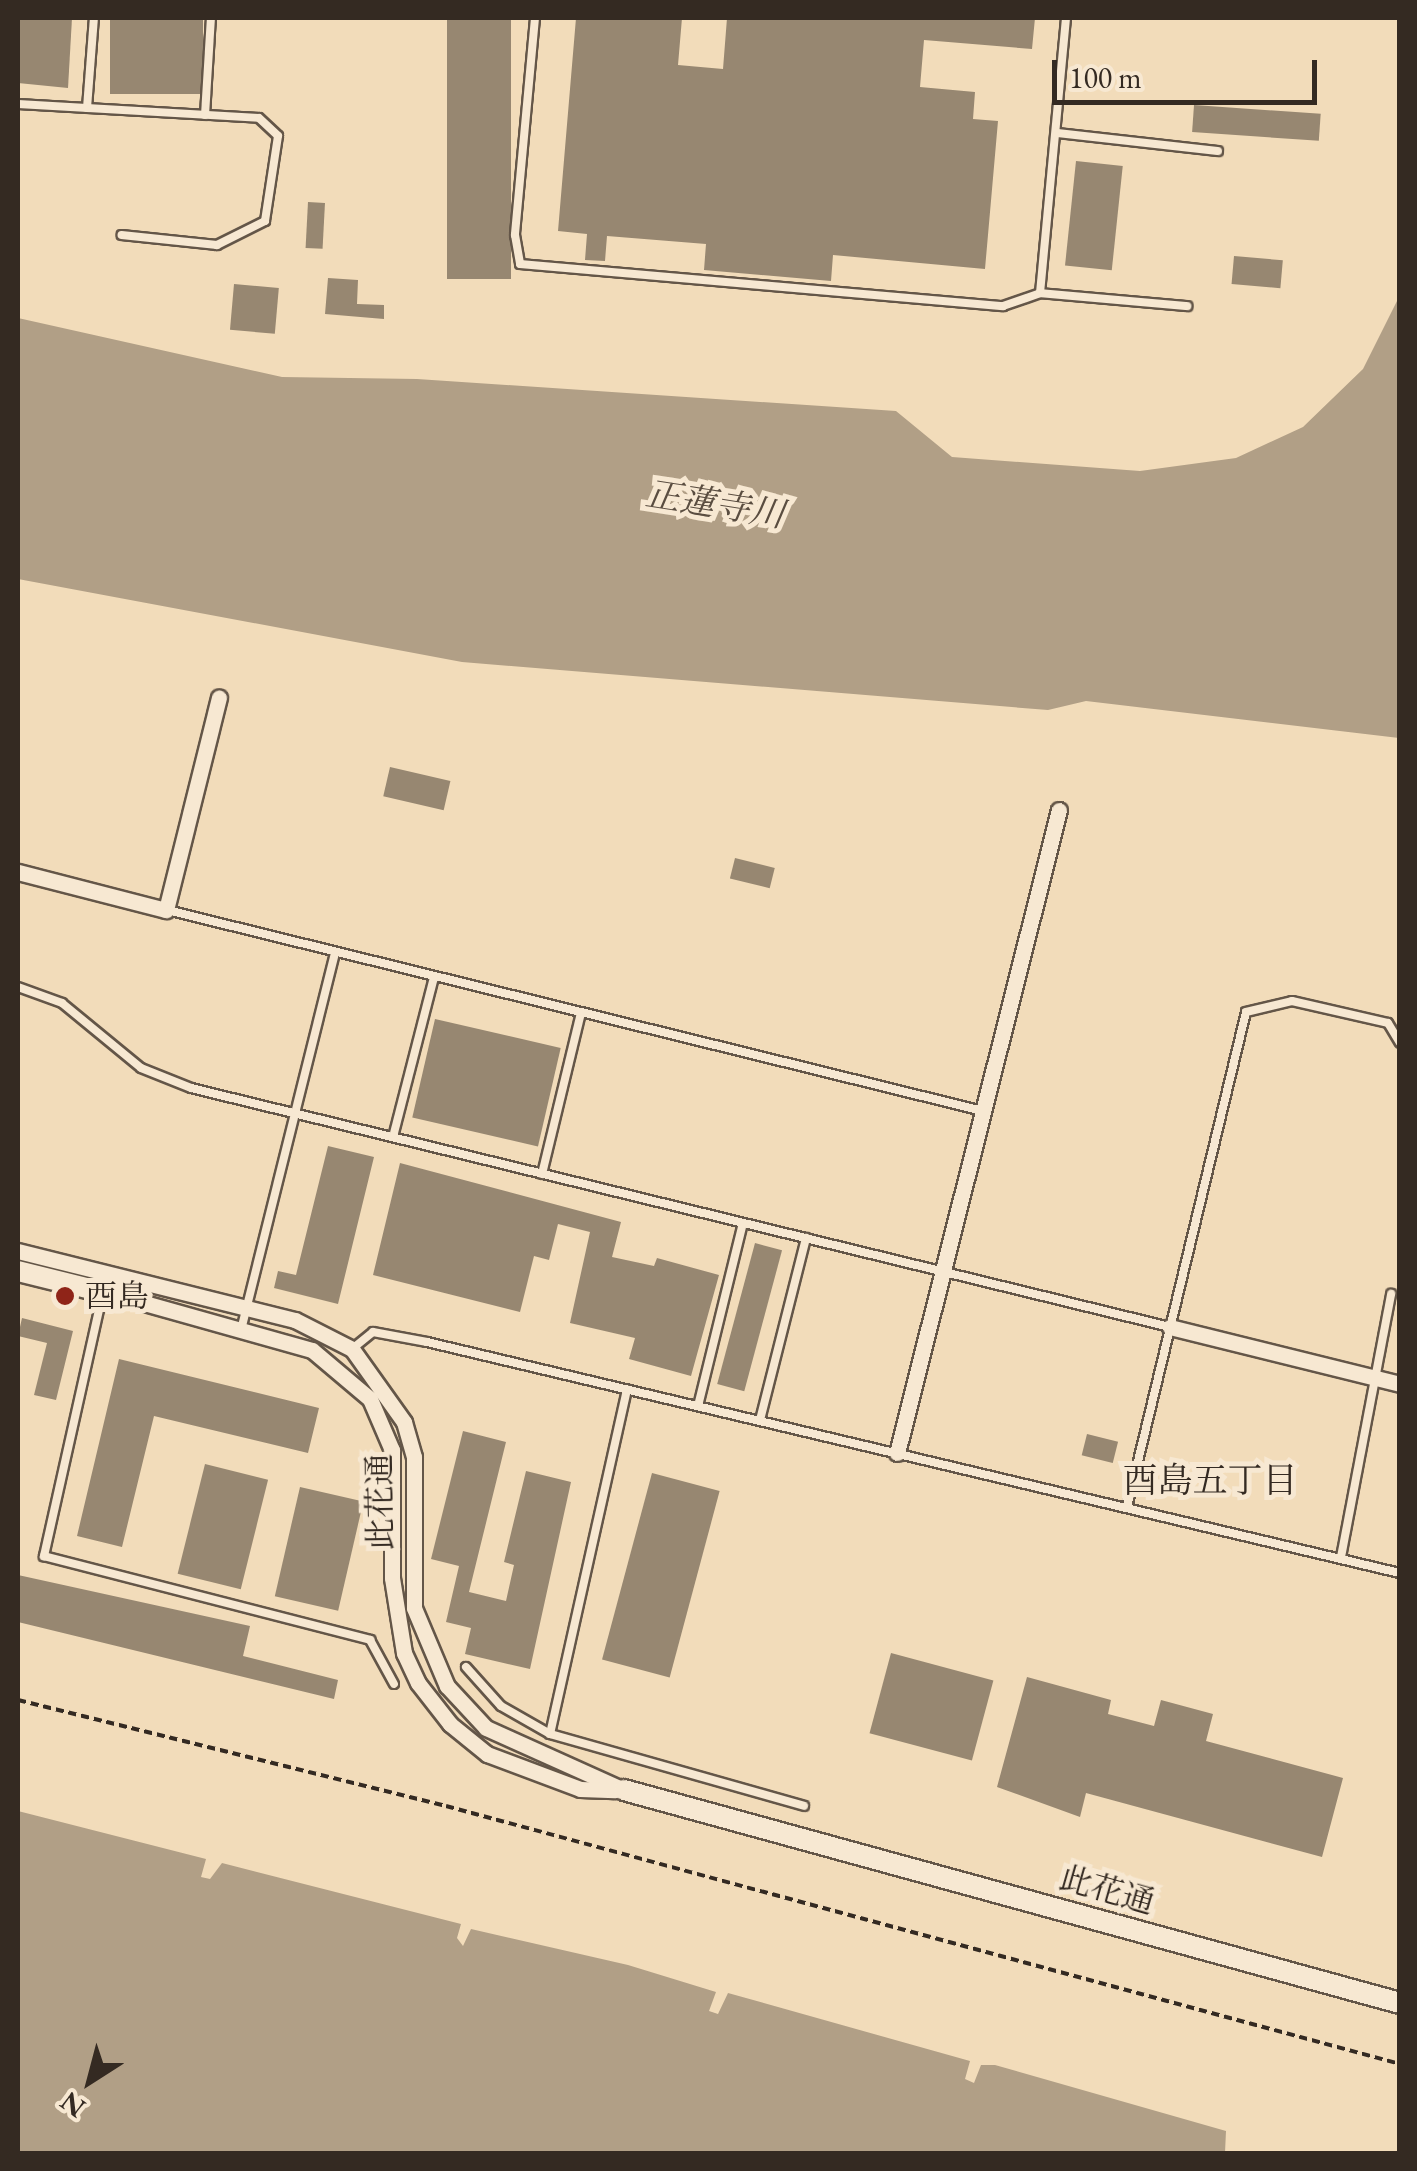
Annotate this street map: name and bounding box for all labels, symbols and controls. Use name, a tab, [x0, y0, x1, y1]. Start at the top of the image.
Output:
scale bar	[1057, 40, 1322, 102]
text: 100 m	[1069, 58, 1142, 97]
water label: 正蓮寺川	[643, 472, 787, 536]
place label: 酉島	[85, 1277, 149, 1315]
marker: 酉島	[54, 1285, 76, 1307]
street label: 此花通	[360, 1454, 400, 1550]
district label: 酉島五丁目	[1123, 1459, 1297, 1501]
street label: 此花通	[1056, 1858, 1158, 1922]
north arrow	[40, 2031, 140, 2131]
text: N	[53, 2084, 92, 2126]

